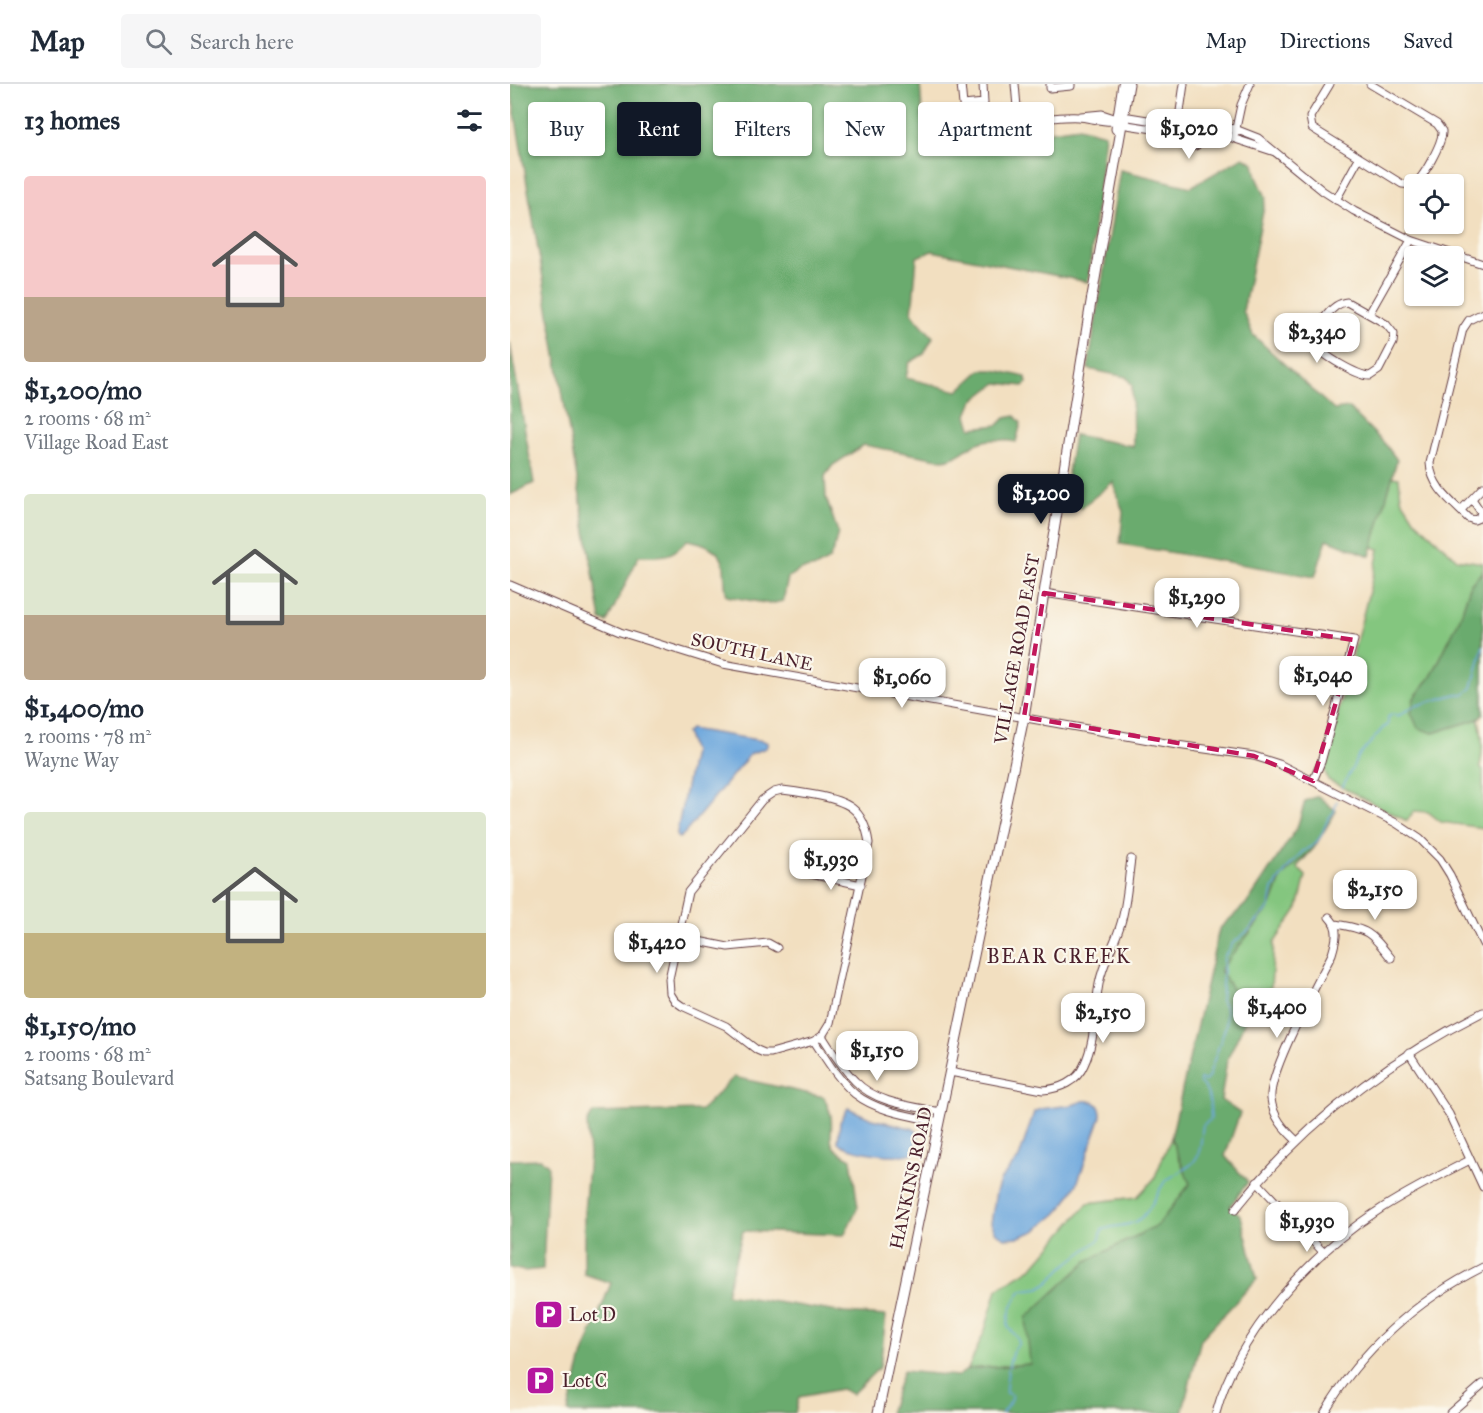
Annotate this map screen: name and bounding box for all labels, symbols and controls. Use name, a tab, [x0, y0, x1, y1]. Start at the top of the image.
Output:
search box	[121, 14, 541, 68]
text: Map	[30, 24, 85, 59]
icon: search	[142, 25, 175, 58]
text: Search here	[190, 28, 294, 55]
text: Map	[1206, 28, 1247, 54]
text: Directions	[1280, 28, 1370, 54]
text: Saved	[1403, 28, 1453, 54]
chip: Buy	[528, 102, 605, 156]
chip: Rent	[617, 102, 701, 156]
chip: Filters	[713, 102, 812, 156]
chip: New	[824, 102, 906, 156]
chip: Apartment	[918, 102, 1054, 156]
text: 13 homes	[24, 104, 120, 136]
icon: filters	[453, 104, 486, 137]
pin: $1,020	[1140, 109, 1238, 160]
text: $1,020	[1160, 116, 1218, 140]
map controls	[1404, 174, 1464, 306]
button: locate	[1404, 174, 1464, 234]
icon: home	[201, 215, 309, 323]
button: layers	[1404, 246, 1464, 306]
pin: $2,340	[1268, 313, 1366, 364]
text: $2,340	[1288, 320, 1346, 344]
text: $1,200/mo	[24, 374, 142, 406]
text: 2 rooms · 68 m²	[24, 406, 151, 430]
text: Village Road East	[24, 430, 169, 454]
pin: $1,200	[992, 474, 1090, 525]
text: $1,200	[1012, 481, 1070, 505]
icon: home	[201, 533, 309, 641]
street label: VILLAGE ROAD EAST	[989, 552, 1045, 747]
pin: $1,290	[1148, 578, 1246, 629]
text: $1,290	[1168, 585, 1226, 609]
street label: SOUTH LANE	[689, 628, 815, 676]
pin: $1,040	[1274, 656, 1372, 707]
pin: $1,060	[853, 658, 951, 709]
text: $1,040	[1293, 663, 1353, 687]
text: $1,060	[873, 665, 931, 689]
text: $1,400/mo	[24, 692, 144, 724]
text: 2 rooms · 78 m²	[24, 724, 151, 748]
text: Wayne Way	[24, 748, 119, 772]
pin: $1,930	[782, 840, 880, 891]
text: $1,930	[803, 847, 859, 871]
icon: home	[201, 851, 309, 959]
pin: $2,150	[1326, 870, 1424, 921]
text: $2,150	[1347, 877, 1403, 901]
pin: $1,420	[608, 923, 706, 974]
text: $1,420	[628, 930, 686, 954]
district label: BEAR CREEK	[987, 944, 1131, 968]
pin: $1,400	[1228, 988, 1326, 1039]
pin: $2,150	[1054, 993, 1152, 1044]
text: $1,400	[1247, 995, 1307, 1019]
text: $2,150	[1075, 1000, 1131, 1024]
text: $1,150/mo	[24, 1010, 136, 1042]
pin: $1,150	[828, 1031, 926, 1082]
text: $1,150	[850, 1038, 904, 1062]
text: 2 rooms · 68 m²	[24, 1042, 151, 1066]
text: Satsang Boulevard	[24, 1066, 174, 1090]
street label: HANKINS ROAD	[885, 1105, 937, 1251]
pin: $1,930	[1258, 1202, 1356, 1253]
text: $1,930	[1279, 1209, 1335, 1233]
parking icon: Lot D	[532, 1299, 564, 1331]
place label: Lot D	[569, 1304, 616, 1326]
parking icon: Lot C	[525, 1365, 557, 1397]
place label: Lot C	[562, 1370, 607, 1392]

